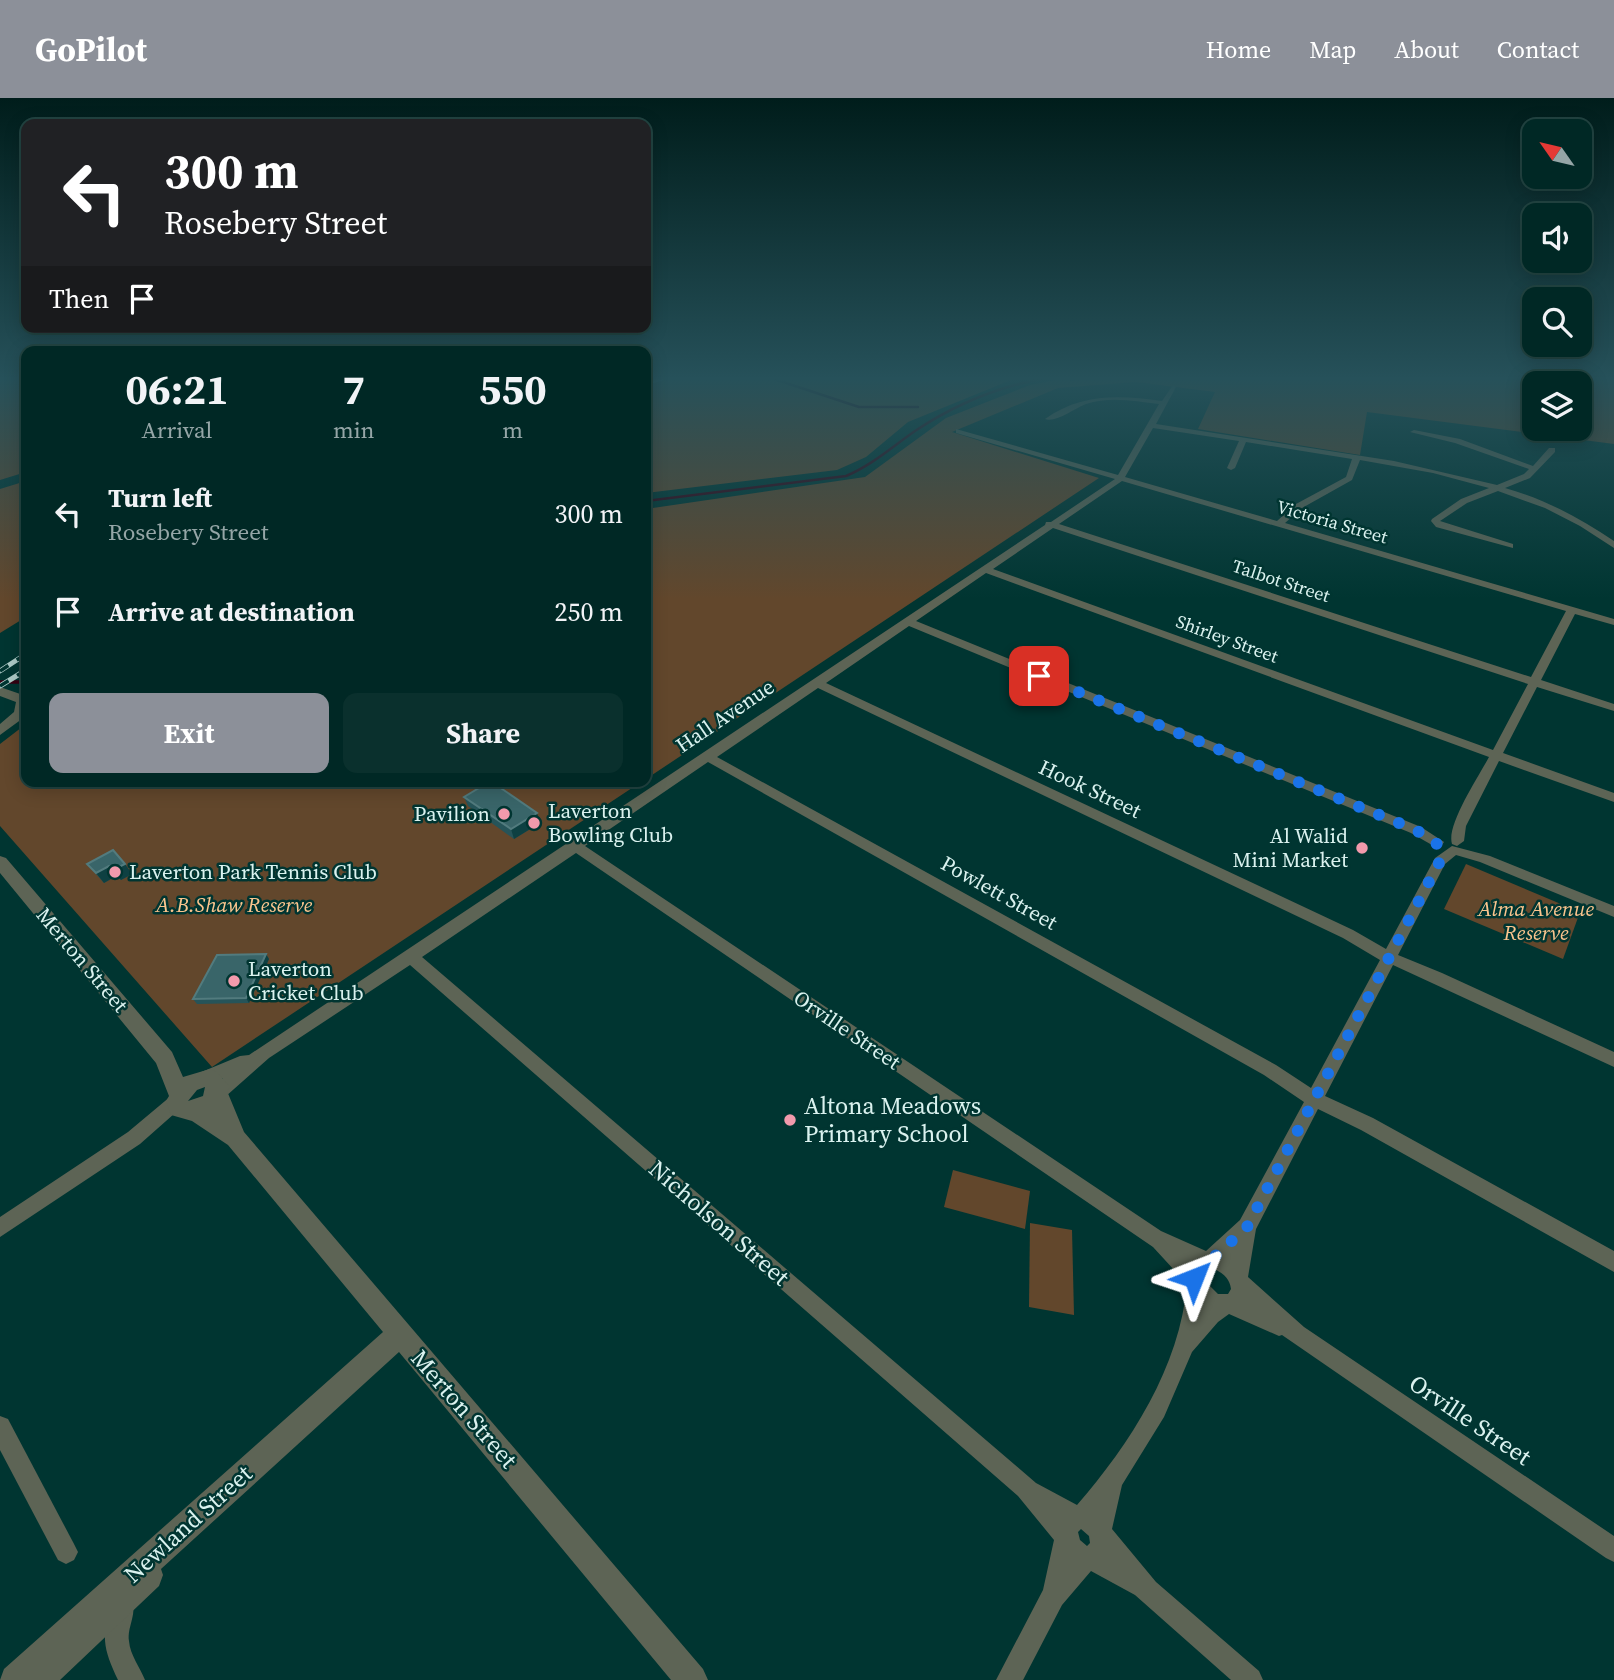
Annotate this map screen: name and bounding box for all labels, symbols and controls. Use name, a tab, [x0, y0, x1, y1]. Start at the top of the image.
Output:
text: GoPilot	[35, 27, 147, 72]
text: Home	[1206, 33, 1271, 66]
text: Map	[1309, 33, 1356, 66]
text: About	[1394, 33, 1459, 66]
text: Contact	[1497, 33, 1579, 66]
north arrow	[1522, 119, 1592, 189]
map controls	[1522, 119, 1592, 441]
text: 300 m	[164, 137, 299, 204]
icon: left	[49, 147, 140, 238]
text: Rosebery Street	[164, 201, 387, 245]
button: sound	[1522, 203, 1592, 273]
icon: arrive	[123, 280, 161, 318]
text: Then	[49, 281, 109, 317]
button: search	[1522, 287, 1592, 357]
text: 06:21	[125, 360, 229, 418]
text: 7	[342, 360, 365, 418]
text: 550	[479, 360, 547, 418]
button: layers	[1522, 371, 1592, 441]
text: Arrival	[141, 414, 212, 446]
text: min	[333, 414, 374, 446]
text: m	[502, 414, 523, 446]
text: Turn left	[108, 480, 212, 516]
street label: Victoria Street	[1274, 494, 1391, 549]
icon: left	[49, 495, 87, 533]
text: 300 m	[555, 496, 623, 532]
text: Rosebery Street	[108, 516, 268, 548]
street label: Talbot Street	[1229, 553, 1333, 608]
icon: arrive	[49, 593, 87, 631]
text: Arrive at destination	[108, 594, 355, 630]
text: 250 m	[555, 594, 623, 630]
street label: Shirley Street	[1173, 608, 1282, 669]
pin	[1009, 646, 1069, 706]
icon: arrive	[1020, 657, 1058, 695]
street label: Hall Avenue	[670, 672, 780, 759]
button: Exit	[49, 693, 329, 773]
button: Share	[343, 693, 623, 773]
street label: Hook Street	[1034, 752, 1146, 825]
place label: Laverton Bowling Club	[548, 796, 673, 849]
place label: Pavilion	[414, 799, 490, 828]
marker: Pavilion	[496, 806, 512, 822]
marker: Laverton Bowling Club	[526, 815, 542, 831]
place label: Al Walid Mini Market	[1233, 821, 1348, 874]
marker: Al Walid Mini Market	[1354, 840, 1370, 856]
street label: Powlett Street	[936, 849, 1063, 937]
place label: Laverton Park Tennis Club	[129, 857, 377, 886]
marker: Laverton Park Tennis Club	[107, 864, 123, 880]
park label: A.B.Shaw Reserve	[155, 890, 313, 919]
park label: Alma Avenue Reserve	[1477, 894, 1595, 947]
street label: Merton Street	[30, 901, 135, 1018]
place label: Laverton Cricket Club	[248, 954, 364, 1007]
marker: Laverton Cricket Club	[226, 973, 242, 989]
street label: Orville Street	[788, 983, 907, 1076]
place label: Altona Meadows Primary School	[804, 1089, 981, 1150]
marker: Altona Meadows Primary School	[782, 1112, 798, 1128]
street label: Nicholson Street	[642, 1152, 797, 1293]
position arrow	[1157, 1241, 1231, 1315]
street label: Merton Street	[404, 1342, 525, 1475]
street label: Orville Street	[1403, 1367, 1538, 1473]
street label: Newland Street	[116, 1457, 259, 1590]

